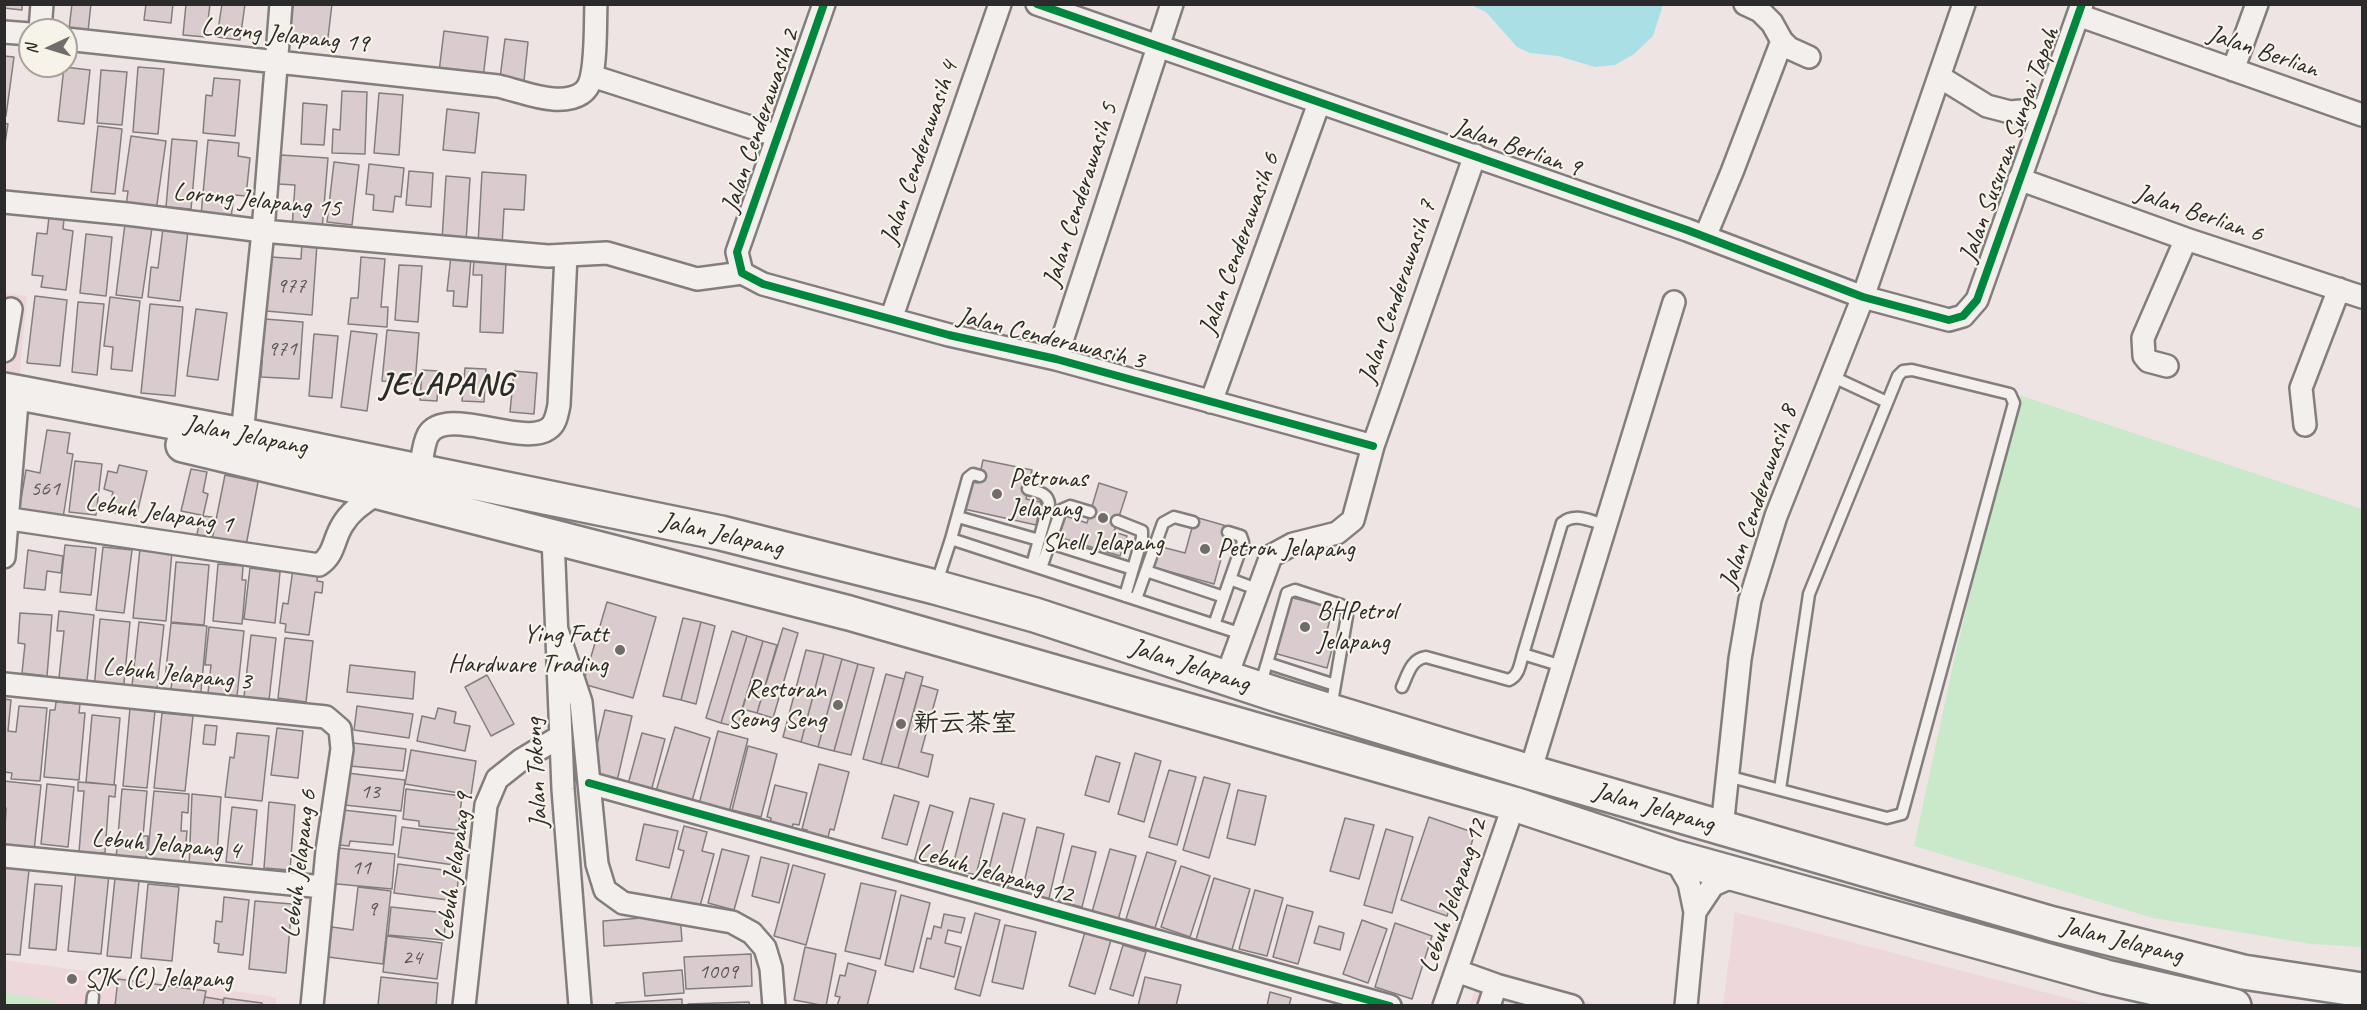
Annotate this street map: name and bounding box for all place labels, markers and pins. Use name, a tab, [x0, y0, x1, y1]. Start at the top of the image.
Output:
place label: Petronas Jelapang	[1009, 463, 1087, 524]
marker: Petronas Jelapang	[990, 487, 1004, 501]
marker: Shell Jelapang	[1096, 511, 1110, 525]
place label: Shell Jelapang	[1042, 527, 1164, 559]
place label: Petron Jelapang	[1217, 533, 1355, 565]
marker: Petron Jelapang	[1198, 542, 1212, 556]
place label: BHPetrol Jelapang	[1317, 596, 1397, 658]
place label: Ying Fatt Hardware Trading	[448, 619, 608, 680]
marker: BHPetrol Jelapang	[1298, 620, 1312, 634]
marker: Ying Fatt Hardware Trading	[613, 643, 627, 657]
place label: Restoran Seong Seng	[728, 674, 826, 736]
marker: Restoran Seong Seng	[831, 698, 845, 712]
place label: 新云茶室	[913, 708, 1017, 740]
marker: 新云茶室	[894, 717, 908, 731]
place label: SJK (C) Jelapang	[84, 963, 233, 995]
marker: SJK (C) Jelapang	[65, 972, 79, 986]

